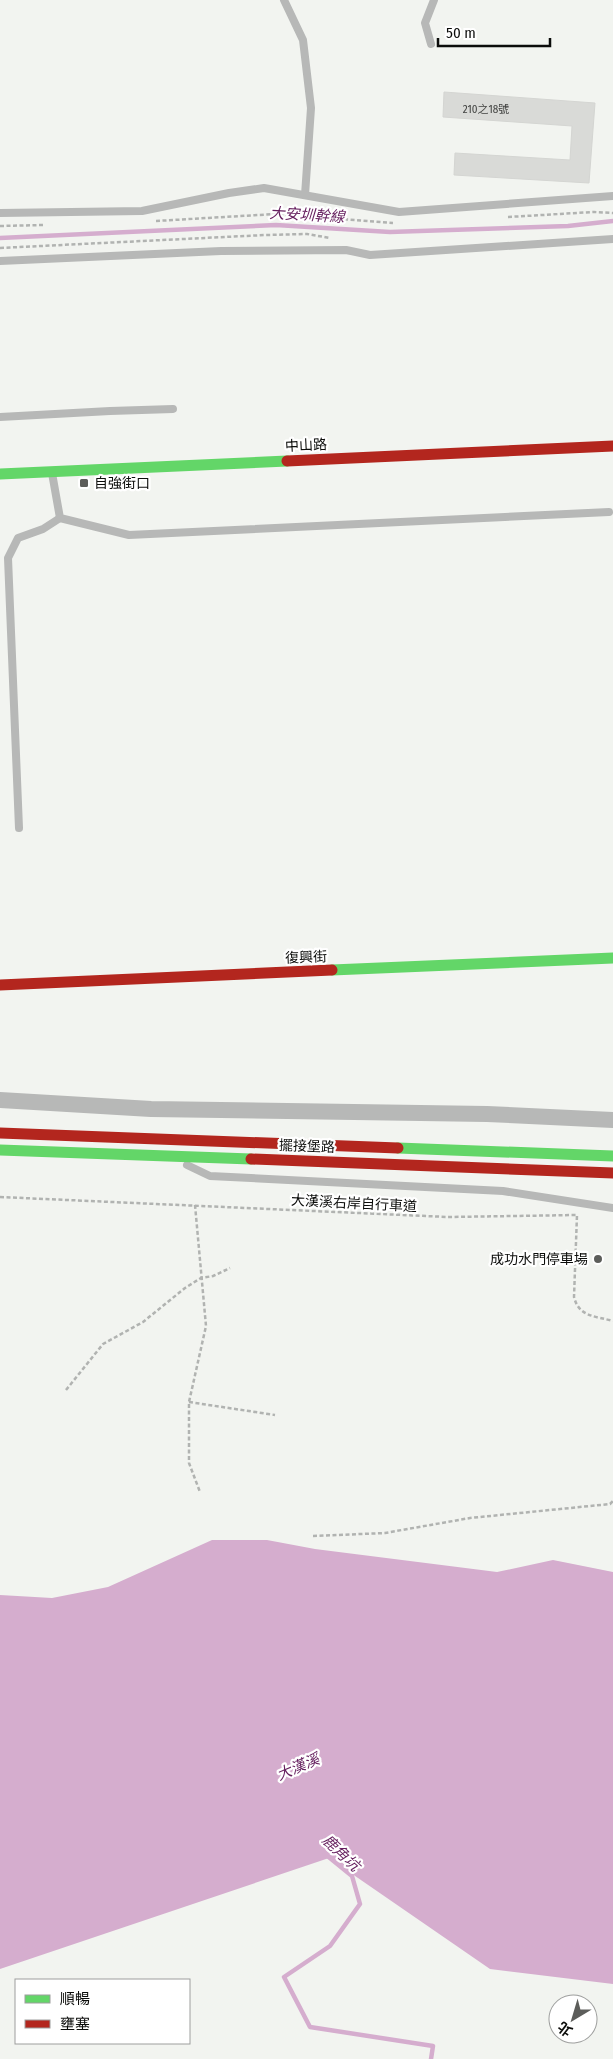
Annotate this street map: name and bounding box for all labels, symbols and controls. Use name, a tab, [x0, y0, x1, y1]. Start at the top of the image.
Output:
scale bar	[438, 15, 550, 47]
text: 50 m	[446, 24, 476, 42]
house number: 210之18號	[463, 103, 509, 116]
water label: 大安圳幹線	[269, 204, 347, 226]
street label: 中山路	[285, 436, 327, 455]
place label: 自強街口	[94, 475, 150, 492]
marker: 自強街口	[78, 477, 90, 489]
street label: 復興街	[285, 948, 327, 967]
street label: 擺接堡路	[279, 1137, 335, 1156]
street label: 大漢溪右岸自行車道	[291, 1192, 417, 1215]
place label: 成功水門停車場	[490, 1251, 588, 1268]
marker: 成功水門停車場	[592, 1253, 604, 1265]
water label: 大漢溪	[274, 1749, 324, 1784]
water label: 鹿角坑	[318, 1831, 365, 1876]
legend	[15, 1979, 190, 2044]
text: 順暢	[60, 1990, 90, 2008]
north arrow	[548, 1994, 598, 2044]
text: 壅塞	[60, 2015, 90, 2033]
text: 北	[555, 2018, 576, 2040]

